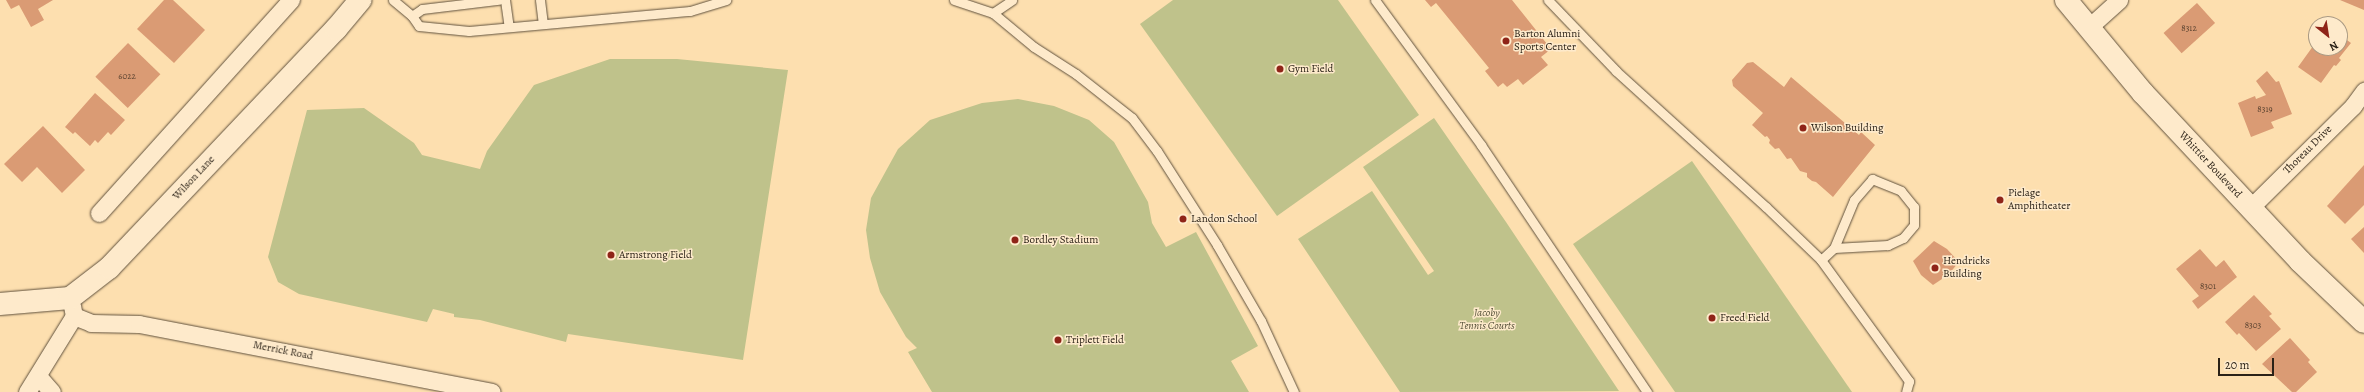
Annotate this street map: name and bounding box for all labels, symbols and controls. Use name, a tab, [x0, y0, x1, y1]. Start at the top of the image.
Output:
north arrow	[2308, 16, 2348, 56]
house number: 8312	[2181, 23, 2197, 33]
place label: Barton Alumni Sports Center	[1514, 28, 1580, 54]
marker: Barton Alumni Sports Center	[1501, 36, 1511, 46]
text: N	[2327, 37, 2341, 54]
place label: Gym Field	[1288, 62, 1333, 76]
marker: Gym Field	[1275, 64, 1285, 74]
house number: 6022	[118, 71, 136, 81]
house number: 8319	[2257, 104, 2273, 114]
place label: Wilson Building	[1811, 121, 1884, 135]
marker: Wilson Building	[1798, 123, 1808, 133]
street label: Thoreau Drive	[2281, 123, 2335, 177]
street label: Whittier Boulevard	[2176, 129, 2244, 201]
street label: Wilson Lane	[170, 153, 218, 203]
place label: Pielage Amphitheater	[2008, 187, 2070, 213]
marker: Pielage Amphitheater	[1995, 195, 2005, 205]
place label: Landon School	[1191, 212, 1257, 226]
marker: Landon School	[1178, 214, 1188, 224]
place label: Bordley Stadium	[1023, 233, 1098, 247]
marker: Bordley Stadium	[1010, 235, 1020, 245]
place label: Armstrong Field	[619, 248, 692, 262]
marker: Armstrong Field	[606, 250, 616, 260]
place label: Hendricks Building	[1943, 255, 1990, 281]
marker: Hendricks Building	[1930, 263, 1940, 273]
house number: 8301	[2200, 281, 2216, 291]
park label: Jacoby Tennis Courts	[1459, 307, 1515, 333]
place label: Freed Field	[1720, 311, 1769, 325]
marker: Freed Field	[1707, 313, 1717, 323]
house number: 8303	[2245, 320, 2261, 330]
place label: Triplett Field	[1066, 333, 1124, 347]
marker: Triplett Field	[1053, 335, 1063, 345]
street label: Merrick Road	[252, 339, 314, 363]
scale bar	[2220, 350, 2276, 376]
text: 20 m	[2225, 357, 2249, 373]

